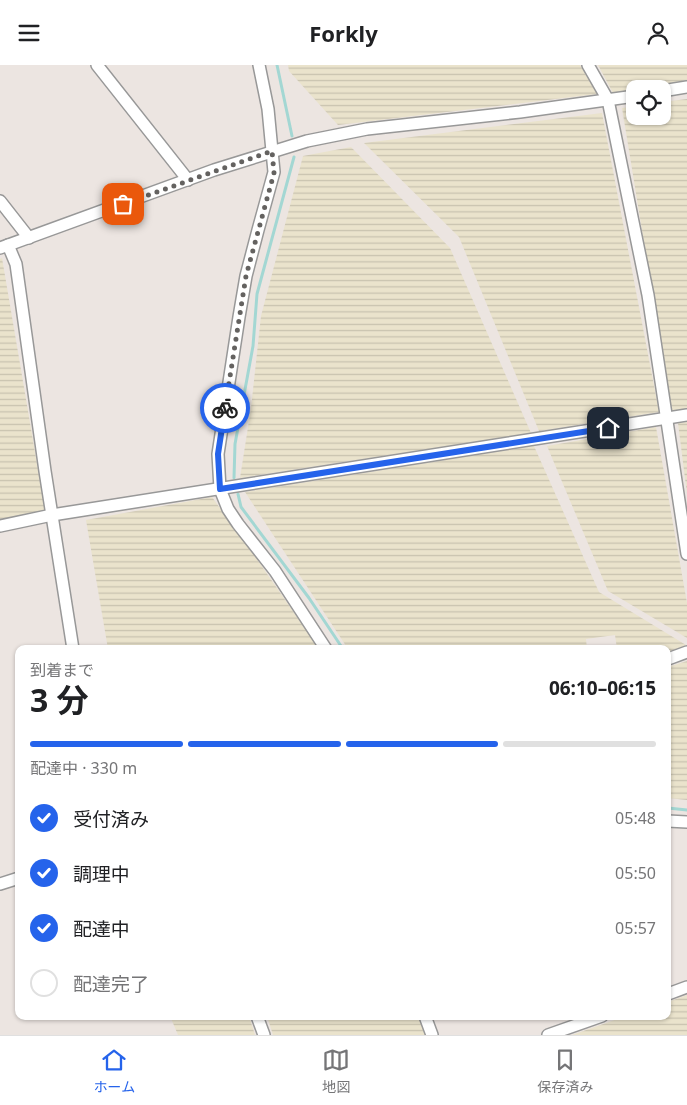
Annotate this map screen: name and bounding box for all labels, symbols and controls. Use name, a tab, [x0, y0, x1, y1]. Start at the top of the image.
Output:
text: Forkly	[309, 18, 378, 48]
icon: menu	[15, 19, 43, 47]
icon: person	[644, 19, 672, 47]
map controls	[626, 80, 671, 125]
button: locate	[626, 80, 671, 125]
pin	[102, 183, 144, 225]
icon: bag	[109, 190, 137, 218]
courier	[200, 383, 250, 433]
icon: bike	[211, 394, 239, 422]
pin	[587, 407, 629, 449]
icon: home	[594, 414, 622, 442]
text: 到着まで	[30, 659, 94, 681]
text: 06:10–06:15	[549, 675, 656, 701]
text: 3 分	[30, 678, 89, 721]
text: 配達中 · 330 m	[30, 757, 137, 779]
icon: check	[30, 804, 58, 832]
text: 受付済み	[73, 806, 149, 832]
text: 05:48	[615, 807, 656, 829]
icon: check	[30, 859, 58, 887]
text: 調理中	[73, 861, 130, 887]
text: 05:50	[615, 862, 656, 884]
icon: check	[30, 914, 58, 942]
text: 配達中	[73, 916, 130, 942]
text: 05:57	[615, 917, 656, 939]
text: 配達完了	[73, 971, 149, 997]
tab: ホーム	[94, 1046, 135, 1096]
tab: 地図	[322, 1046, 350, 1096]
tab: 保存済み	[537, 1046, 593, 1096]

